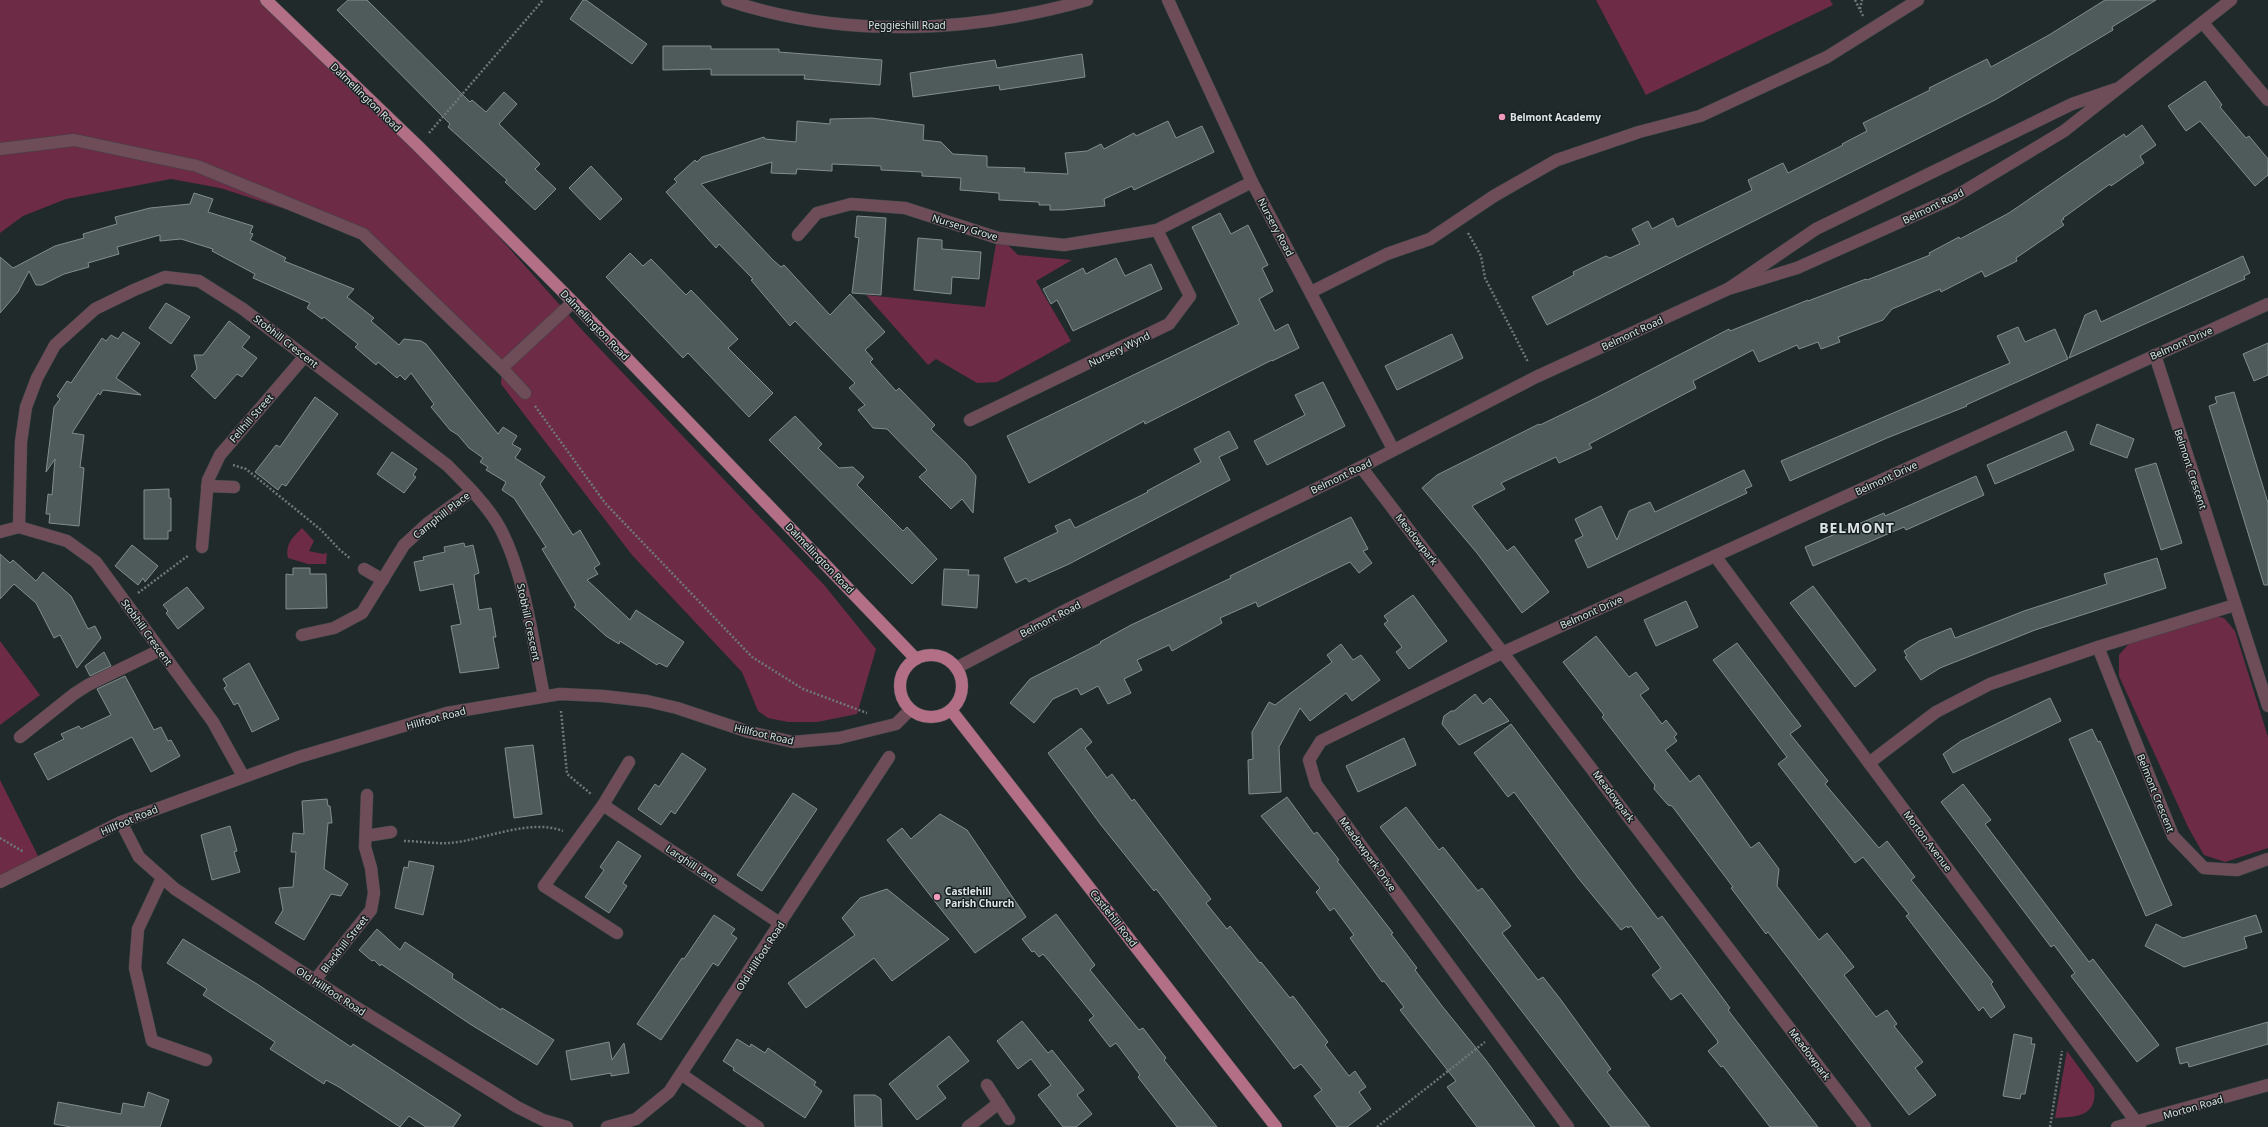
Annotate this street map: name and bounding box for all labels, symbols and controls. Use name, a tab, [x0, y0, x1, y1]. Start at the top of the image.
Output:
street label: Peggieshill Road	[868, 18, 946, 32]
street label: Dalmellington Road	[328, 60, 404, 134]
place label: Belmont Academy	[1510, 110, 1601, 124]
marker: Belmont Academy	[1497, 112, 1507, 122]
street label: Belmont Road	[1900, 185, 1966, 227]
street label: Nursery Road	[1255, 195, 1297, 259]
street label: Nursery Grove	[930, 210, 1000, 244]
street label: Dalmellington Road	[558, 287, 632, 363]
street label: Stobhill Crescent	[251, 311, 322, 371]
street label: Belmont Road	[1599, 313, 1665, 353]
street label: Belmont Drive	[2147, 323, 2215, 363]
street label: Nursery Wynd	[1086, 328, 1152, 370]
street label: Fellhill Street	[226, 390, 276, 445]
street label: Belmont Crescent	[2171, 427, 2211, 511]
street label: Belmont Road	[1308, 455, 1374, 497]
street label: Belmont Drive	[1853, 457, 1920, 499]
street label: Camphill Place	[410, 488, 473, 542]
street label: Meadowpark	[1393, 510, 1442, 568]
district label: BELMONT	[1819, 518, 1895, 537]
street label: Dalmellington Road	[783, 520, 857, 596]
street label: Stobhill Crescent	[514, 582, 544, 662]
street label: Belmont Drive	[1557, 592, 1625, 632]
street label: Stobhill Crescent	[118, 596, 176, 668]
street label: Belmont Road	[1017, 598, 1083, 640]
street label: Hillfoot Road	[405, 703, 467, 733]
street label: Hillfoot Road	[733, 720, 795, 748]
street label: Belmont Crescent	[2134, 752, 2178, 835]
street label: Meadowpark	[1590, 767, 1638, 825]
street label: Hillfoot Road	[98, 802, 160, 838]
street label: Morton Avenue	[1900, 808, 1956, 875]
street label: Meadowpark Drive	[1336, 814, 1400, 894]
street label: Larghill Lane	[663, 841, 721, 887]
place label: Castlehill Parish Church	[945, 884, 1014, 910]
street label: Castlehill Road	[1087, 886, 1141, 950]
marker: Castlehill Parish Church	[932, 892, 942, 902]
street label: Blackhill Street	[317, 912, 371, 976]
street label: Old Hillfoot Road	[732, 919, 788, 993]
street label: Old Hillfoot Road	[294, 963, 368, 1019]
street label: Meadowpark	[1786, 1025, 1834, 1083]
street label: Morton Road	[2161, 1092, 2225, 1122]

